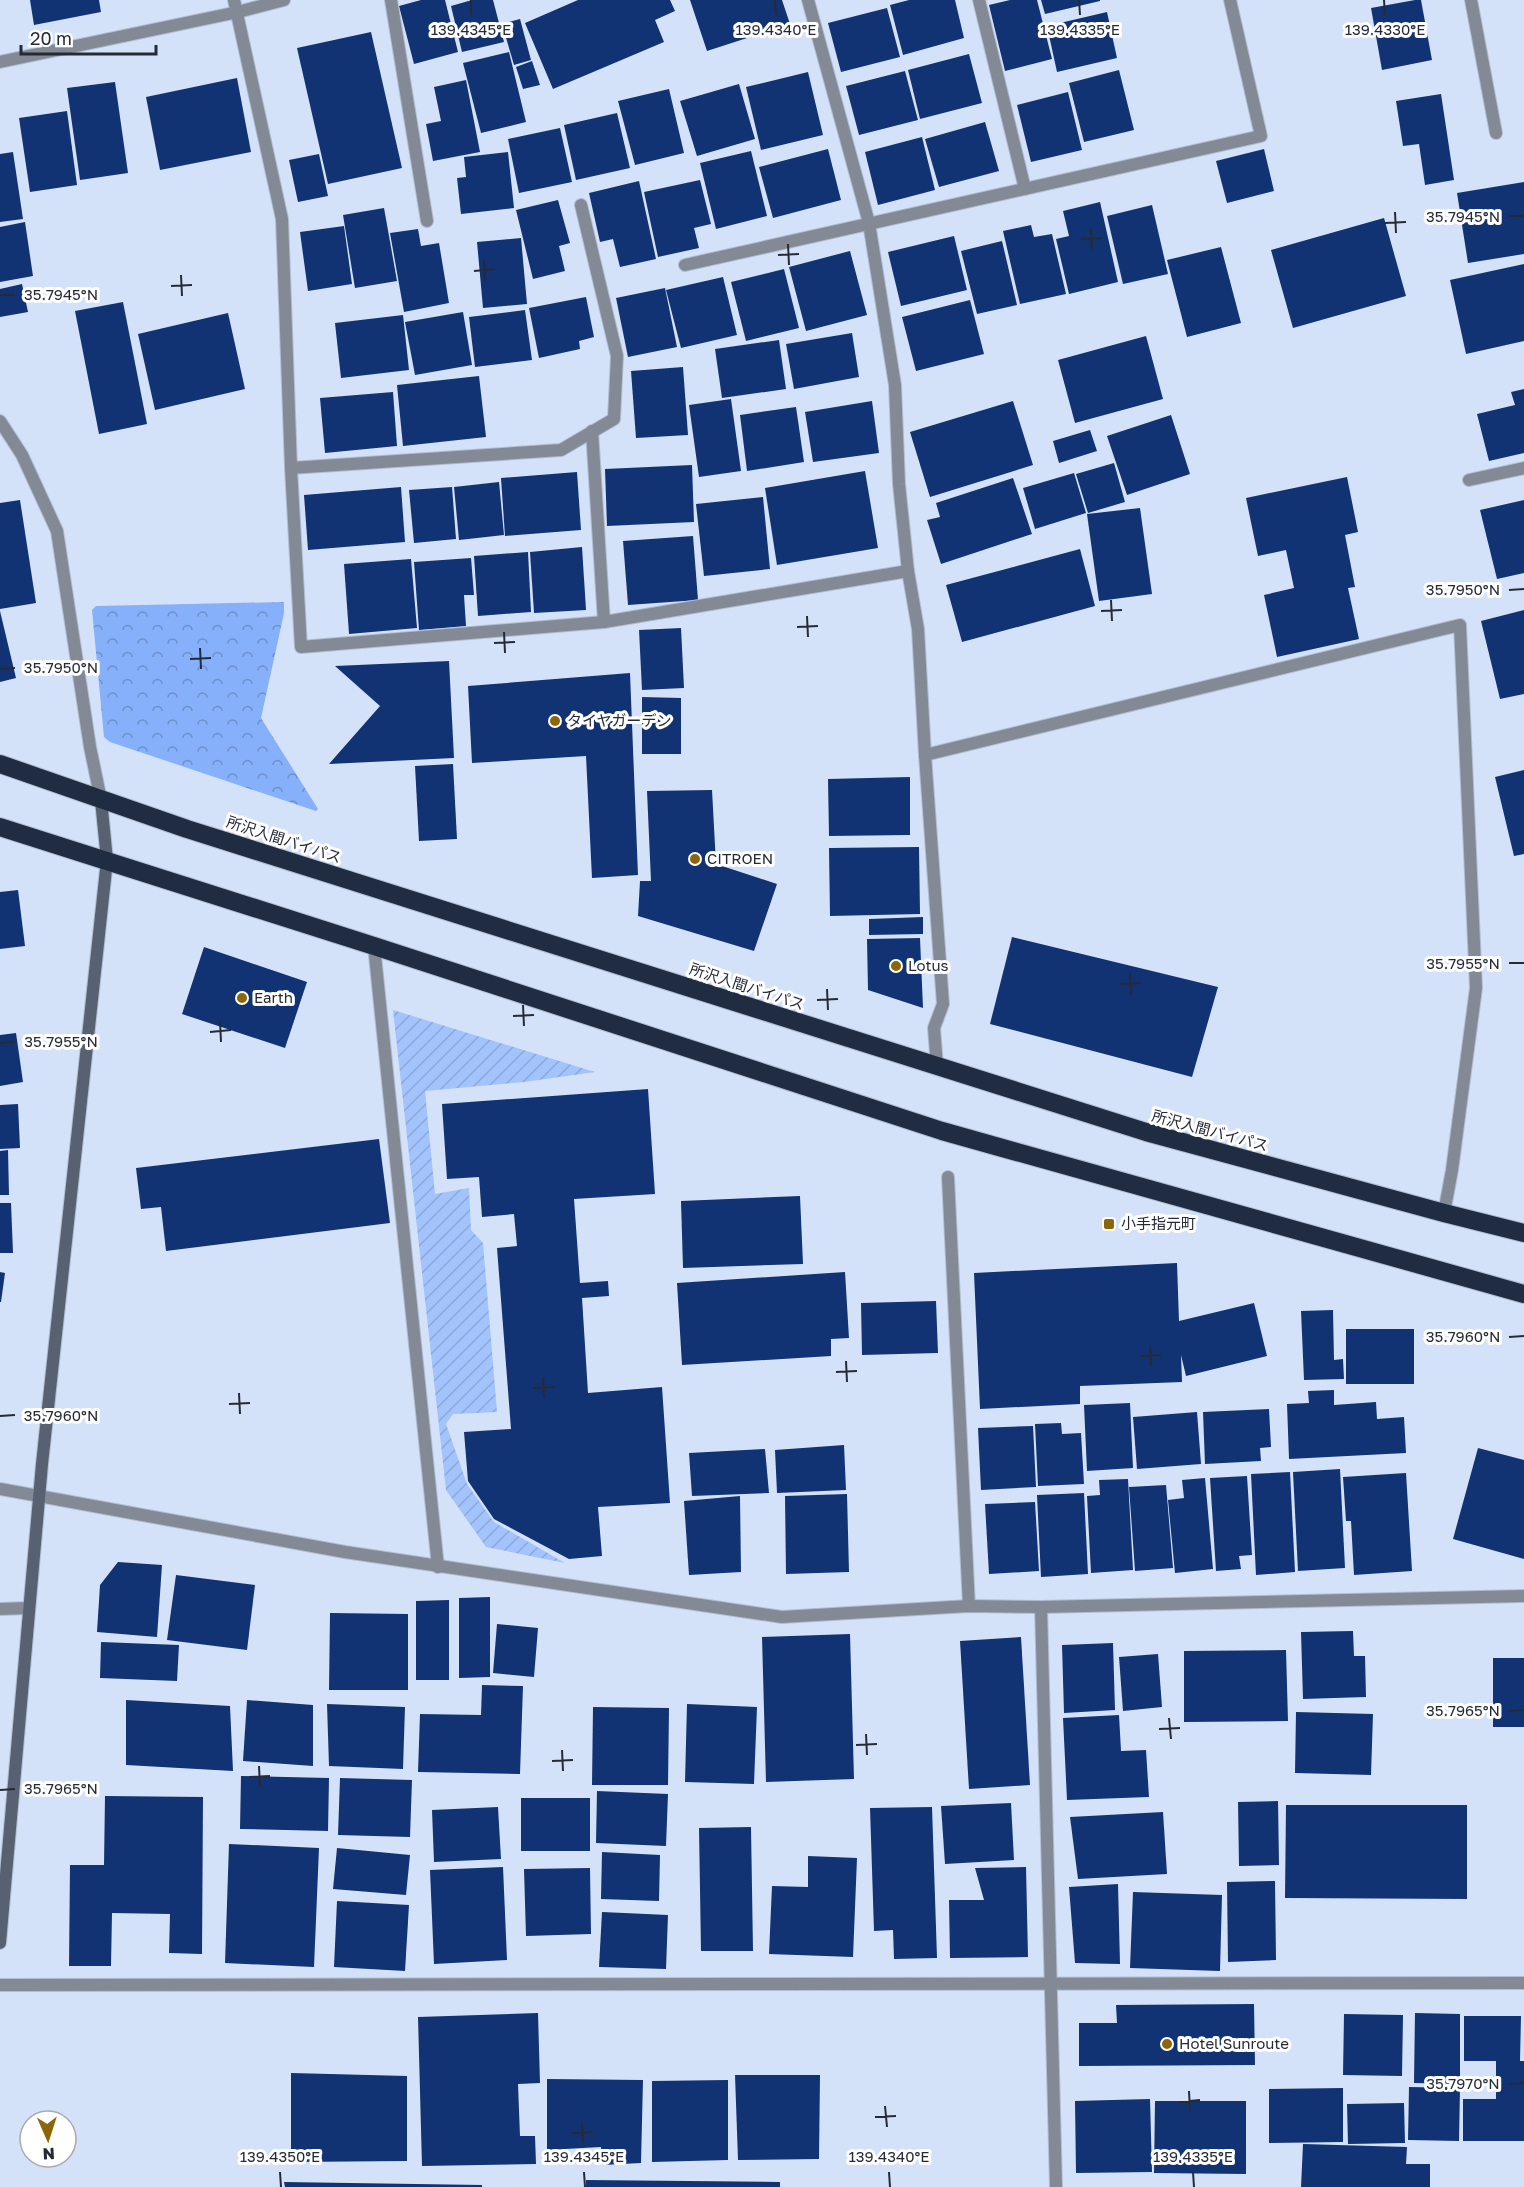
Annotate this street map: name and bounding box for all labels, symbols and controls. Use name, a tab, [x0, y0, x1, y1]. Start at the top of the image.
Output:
scale bar	[21, 18, 156, 56]
text: 139.4345°E	[431, 20, 511, 38]
text: 139.4340°E	[735, 20, 817, 38]
text: 139.4335°E	[1040, 20, 1120, 38]
text: 139.4330°E	[1345, 20, 1425, 38]
text: 20 m	[30, 27, 72, 49]
text: 35.7945°N	[1426, 207, 1500, 225]
text: 35.7945°N	[24, 285, 98, 303]
text: 35.7950°N	[1426, 580, 1500, 598]
text: 35.7950°N	[24, 658, 98, 676]
place label: タイヤガーデン	[567, 711, 672, 729]
marker: タイヤガーデン	[548, 714, 562, 728]
street label: 所沢入間バイパス	[225, 812, 344, 866]
place label: CITROEN	[707, 849, 773, 867]
marker: CITROEN	[688, 852, 702, 866]
text: 35.7955°N	[1426, 954, 1500, 972]
place label: Lotus	[908, 956, 948, 974]
street label: 所沢入間バイパス	[688, 959, 807, 1013]
marker: Lotus	[889, 959, 903, 973]
place label: Earth	[254, 988, 293, 1006]
marker: Earth	[235, 991, 249, 1005]
text: 35.7955°N	[24, 1032, 98, 1050]
street label: 所沢入間バイパス	[1150, 1106, 1270, 1154]
place label: 小手指元町	[1121, 1214, 1196, 1232]
marker: 小手指元町	[1102, 1217, 1116, 1231]
text: 35.7960°N	[1426, 1327, 1500, 1345]
text: 35.7960°N	[24, 1406, 98, 1424]
text: 35.7965°N	[1426, 1701, 1500, 1719]
text: 35.7965°N	[24, 1779, 98, 1797]
place label: Hotel Sunroute	[1179, 2034, 1289, 2052]
marker: Hotel Sunroute	[1160, 2037, 1174, 2051]
text: 35.7970°N	[1426, 2074, 1500, 2092]
north arrow	[18, 2109, 78, 2169]
text: N	[42, 2144, 55, 2164]
text: 139.4350°E	[240, 2147, 320, 2165]
text: 139.4345°E	[544, 2147, 624, 2165]
text: 139.4340°E	[848, 2147, 930, 2165]
text: 139.4335°E	[1153, 2147, 1233, 2165]

